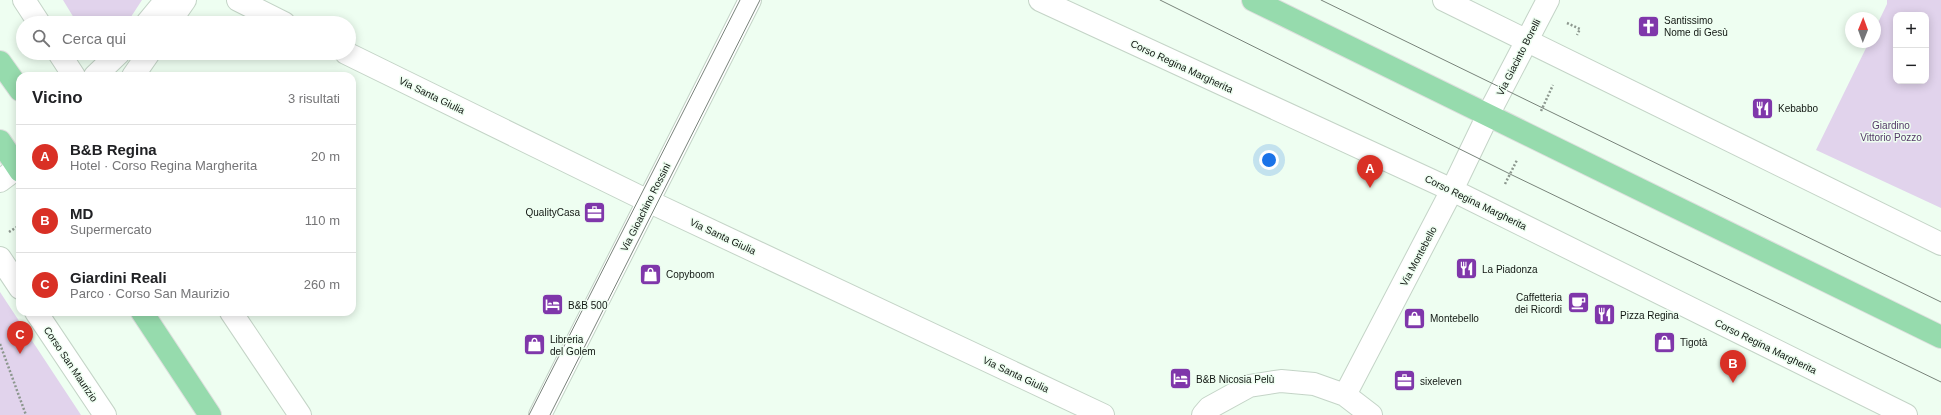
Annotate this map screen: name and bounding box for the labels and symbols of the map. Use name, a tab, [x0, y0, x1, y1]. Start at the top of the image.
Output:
north arrow	[1845, 12, 1881, 48]
church icon: Santissimo Nome di Gesù	[1635, 13, 1661, 39]
place label: Santissimo Nome di Gesù	[1664, 15, 1728, 38]
street label: Via Giacinto Borelli	[1494, 17, 1542, 97]
street label: Corso Regina Margherita	[1129, 38, 1235, 95]
street label: Via Santa Giulia	[397, 75, 467, 116]
restaurant icon: Kebabbo	[1750, 95, 1776, 121]
place label: Kebabbo	[1778, 103, 1818, 114]
park label: Giardino Vittorio Pozzo	[1860, 120, 1922, 143]
your location	[1259, 150, 1279, 170]
pin: A	[1357, 155, 1383, 188]
street label: Via Gioachino Rossini	[618, 161, 673, 253]
street label: Corso Regina Margherita	[1423, 173, 1529, 232]
office icon: QualityCasa	[582, 199, 608, 225]
place label: QualityCasa	[526, 207, 580, 218]
street label: Via Santa Giulia	[688, 216, 758, 257]
street label: Via Montebello	[1398, 224, 1439, 288]
restaurant icon: La Piadonza	[1453, 256, 1479, 282]
shop icon: Copyboom	[638, 261, 664, 287]
place label: La Piadonza	[1482, 264, 1538, 275]
place label: Copyboom	[666, 269, 714, 280]
cafe icon: Caffetteria dei Ricordi	[1565, 290, 1591, 316]
hotel icon: B&B 500	[540, 292, 566, 318]
place label: Caffetteria dei Ricordi	[1515, 292, 1562, 315]
place label: B&B 500	[568, 300, 608, 311]
restaurant icon: Pizza Regina	[1591, 302, 1617, 328]
shop icon: Montebello	[1401, 305, 1427, 331]
place label: Pizza Regina	[1620, 310, 1679, 321]
place label: Montebello	[1430, 313, 1479, 324]
street label: Corso Regina Margherita	[1713, 317, 1819, 376]
pin: C	[7, 321, 33, 354]
street label: Corso San Maurizio	[41, 325, 100, 404]
shop icon: Tigotà	[1651, 329, 1677, 355]
shop icon: Libreria del Golem	[522, 332, 548, 358]
place label: Libreria del Golem	[550, 334, 596, 357]
place label: Tigotà	[1680, 337, 1708, 348]
pin: B	[1720, 350, 1746, 383]
street label: Via Santa Giulia	[981, 354, 1051, 395]
hotel icon: B&B Nicosia Pelù	[1168, 366, 1194, 392]
office icon: sixeleven	[1392, 368, 1418, 394]
place label: B&B Nicosia Pelù	[1196, 374, 1274, 385]
place label: sixeleven	[1420, 376, 1462, 387]

